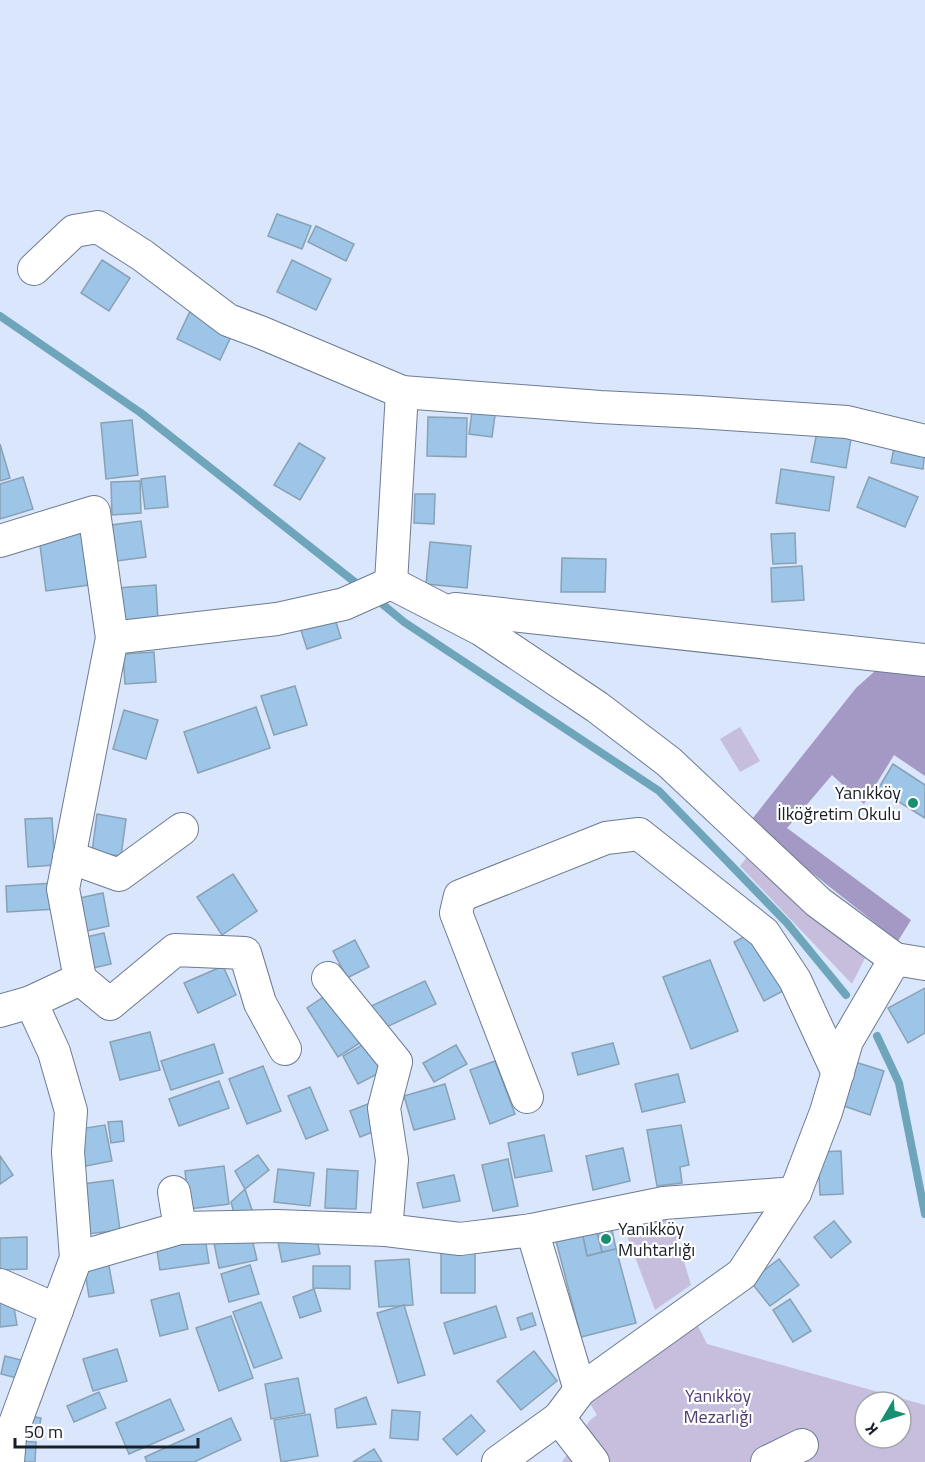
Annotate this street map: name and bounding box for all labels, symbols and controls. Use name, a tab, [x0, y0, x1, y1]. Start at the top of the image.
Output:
place label: Yanıkköy İlköğretim Okulu	[777, 779, 901, 827]
marker: Yanıkköy İlköğretim Okulu	[906, 796, 920, 810]
place label: Yanıkköy Muhtarlığı	[618, 1215, 695, 1263]
marker: Yanıkköy Muhtarlığı	[599, 1232, 613, 1246]
park label: Yanıkköy Mezarlığı	[684, 1382, 752, 1430]
north arrow	[853, 1390, 913, 1450]
scale bar	[15, 1411, 198, 1449]
text: 50 m	[24, 1418, 63, 1445]
text: K	[859, 1418, 884, 1441]

